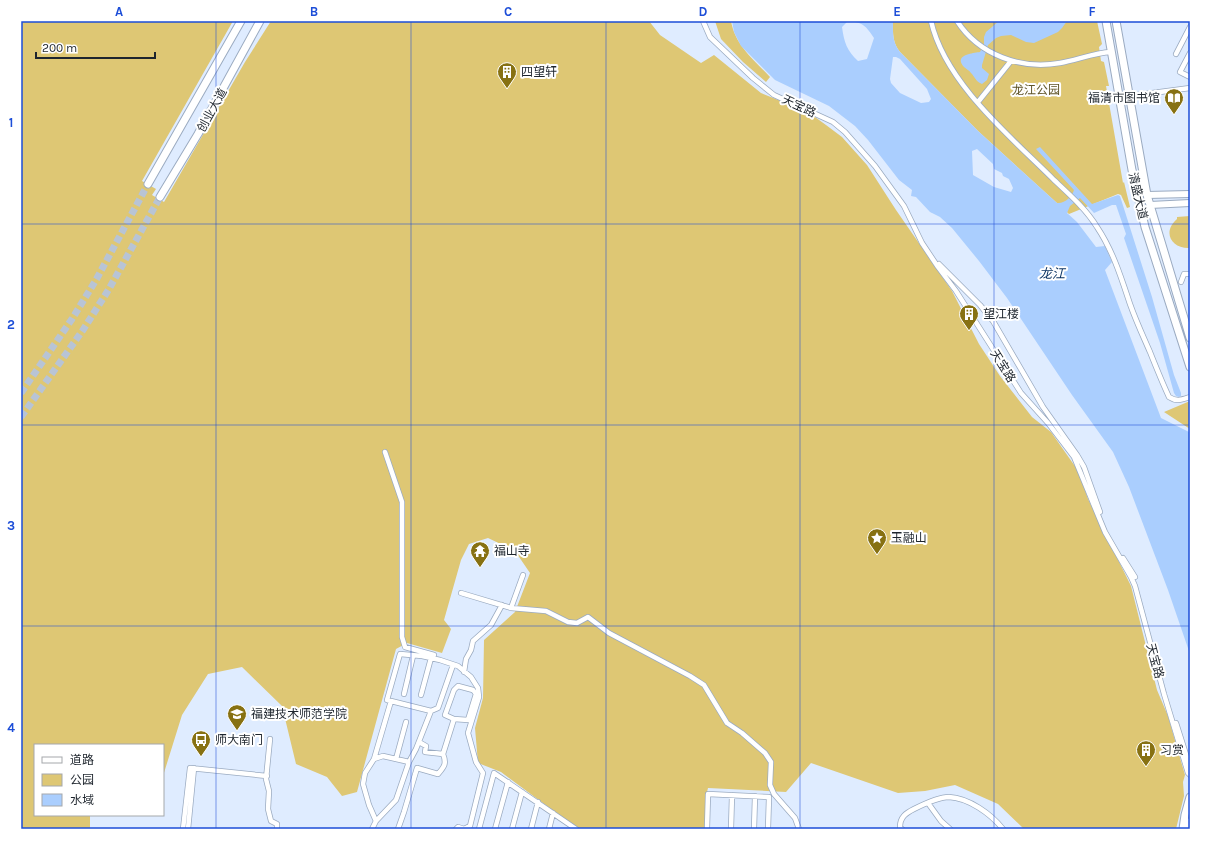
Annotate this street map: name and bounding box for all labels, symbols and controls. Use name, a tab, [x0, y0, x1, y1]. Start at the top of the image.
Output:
text: A	[115, 4, 123, 19]
text: B	[310, 4, 318, 19]
text: C	[504, 4, 512, 19]
text: D	[699, 4, 708, 19]
text: E	[893, 4, 901, 19]
text: F	[1088, 4, 1096, 19]
scale bar	[36, 34, 155, 60]
text: 200 m	[42, 41, 77, 55]
building icon: 四望轩	[496, 61, 518, 89]
place label: 四望轩	[521, 65, 557, 79]
park label: 龙江公园	[1012, 83, 1060, 97]
street label: 创业大道	[194, 86, 230, 134]
library icon: 福清市图书馆	[1163, 87, 1185, 115]
place label: 福清市图书馆	[1088, 91, 1160, 105]
street label: 天宝路	[780, 92, 818, 120]
text: 1	[9, 115, 13, 130]
street label: 清盛大道	[1126, 171, 1150, 221]
water label: 龙江	[1039, 266, 1067, 281]
building icon: 望江楼	[958, 303, 980, 331]
place label: 望江楼	[983, 307, 1019, 321]
text: 2	[7, 317, 15, 332]
street label: 天宝路	[988, 347, 1018, 385]
text: 3	[7, 518, 15, 533]
place icon: 玉融山	[866, 527, 888, 555]
place label: 玉融山	[891, 531, 927, 545]
temple icon: 福山寺	[469, 540, 491, 568]
place label: 福山寺	[494, 544, 530, 558]
street label: 天宝路	[1144, 642, 1166, 680]
school or university icon: 福建技术师范学院	[226, 703, 248, 731]
place label: 福建技术师范学院	[251, 707, 347, 721]
text: 4	[7, 720, 15, 735]
bus stop icon: 师大南门	[190, 729, 212, 757]
place label: 师大南门	[215, 733, 263, 747]
building icon: 习赏	[1135, 739, 1157, 767]
place label: 习赏	[1160, 743, 1184, 757]
legend	[34, 744, 164, 816]
text: 道路	[70, 753, 94, 767]
text: 公园	[70, 773, 94, 787]
text: 水域	[70, 793, 94, 807]

